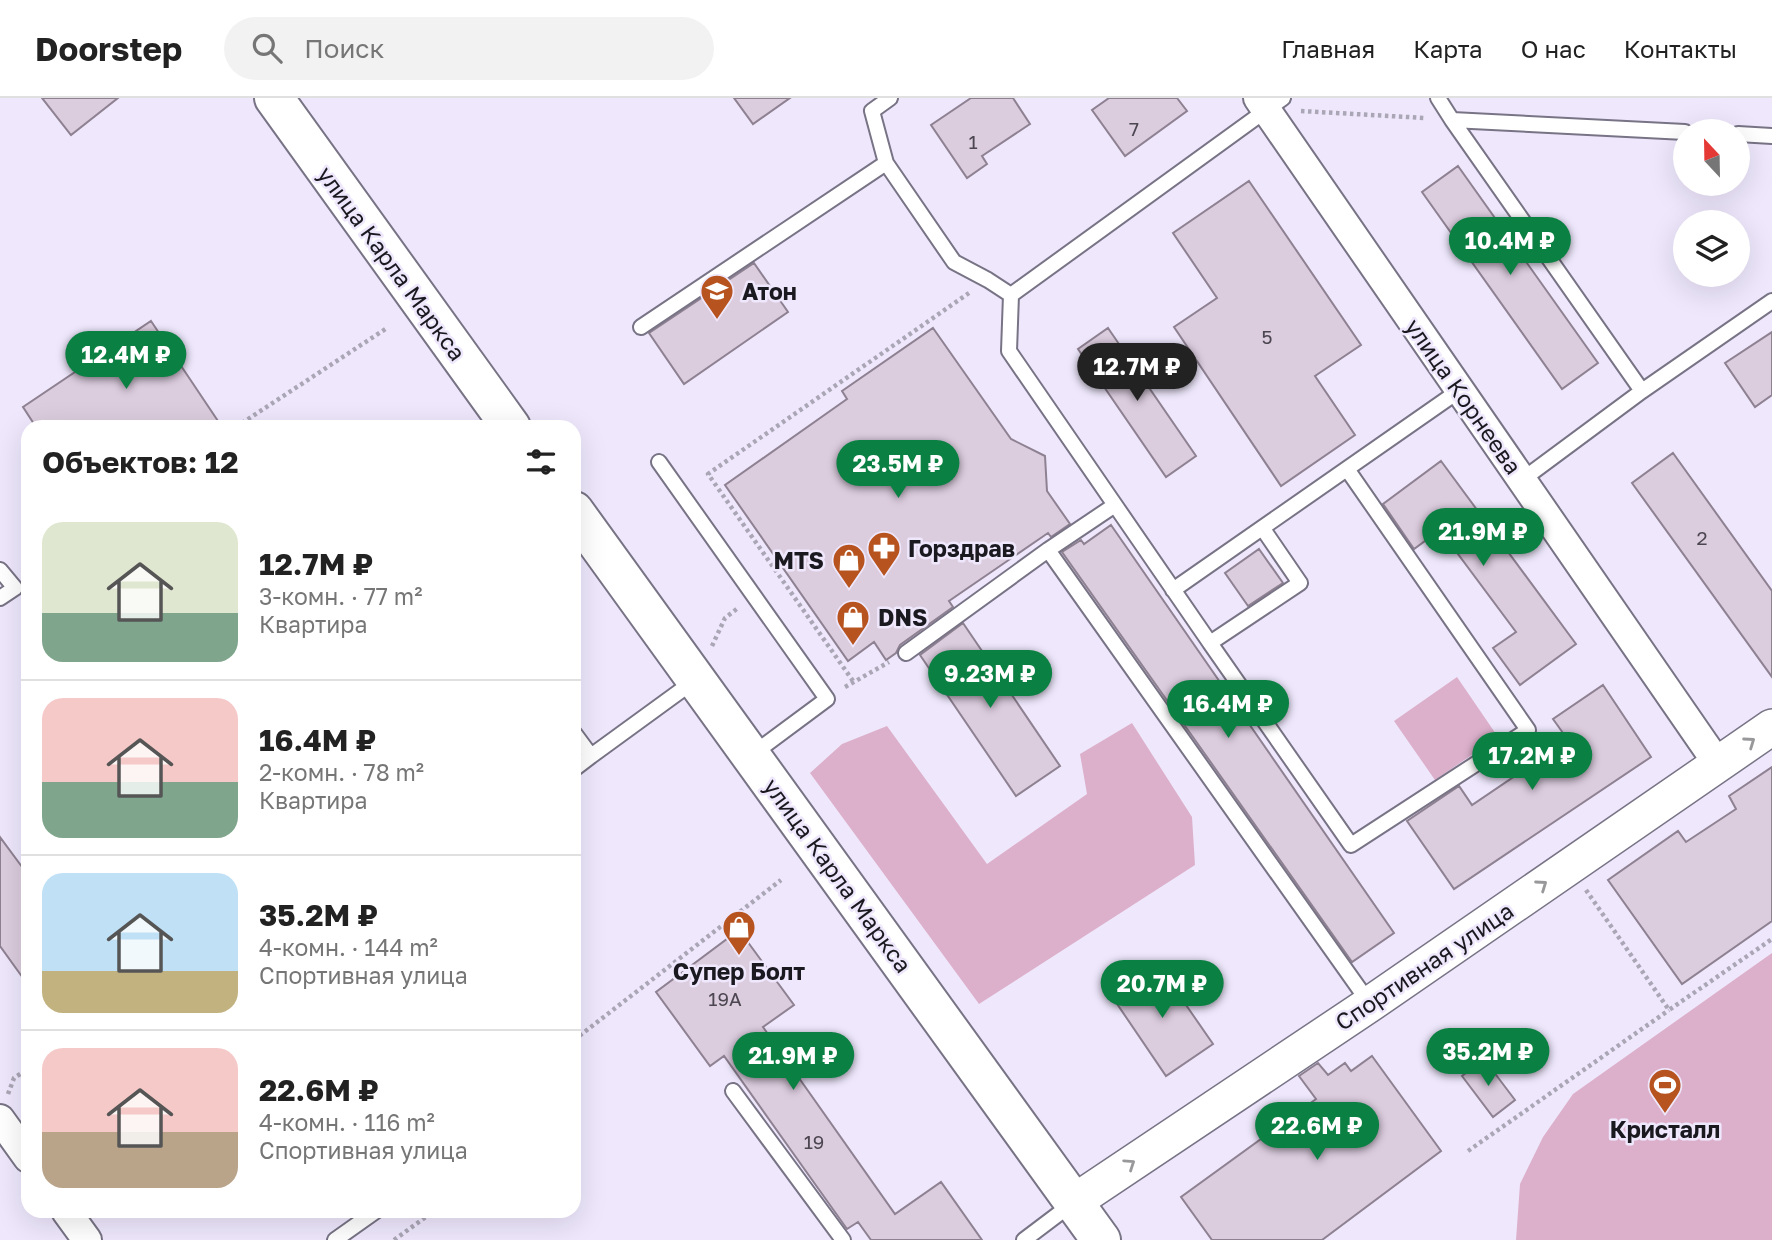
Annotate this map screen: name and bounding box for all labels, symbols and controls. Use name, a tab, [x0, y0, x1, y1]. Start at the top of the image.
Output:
search box	[224, 17, 714, 80]
text: Doorstep	[35, 29, 182, 68]
icon: search	[248, 29, 286, 67]
text: Поиск	[304, 33, 384, 64]
text: Главная	[1281, 34, 1375, 63]
text: Карта	[1413, 34, 1483, 63]
text: О нас	[1521, 34, 1586, 63]
text: Контакты	[1624, 34, 1737, 63]
house number: 7	[1129, 117, 1139, 140]
north arrow	[1673, 119, 1750, 196]
map controls	[1673, 119, 1750, 287]
house number: 1	[968, 130, 978, 153]
street label: улица Карла Маркса	[312, 160, 472, 366]
button: layers	[1673, 210, 1750, 287]
pin: 10.4M ₽	[1445, 218, 1575, 277]
text: 10.4M ₽	[1465, 226, 1555, 254]
school or university icon: Атон	[698, 272, 736, 321]
place label: Атон	[742, 277, 797, 305]
street label: улица Корнеева	[1400, 313, 1528, 479]
house number: 5	[1261, 325, 1273, 348]
pin: 12.4M ₽	[61, 331, 191, 391]
text: 12.4M ₽	[81, 340, 171, 368]
pin: 12.7M ₽	[1072, 344, 1202, 403]
text: 12.7M ₽	[1093, 352, 1181, 380]
pin: 23.5M ₽	[833, 440, 963, 500]
icon: filters	[522, 443, 560, 481]
text: Объектов: 12	[42, 444, 239, 480]
text: 23.5M ₽	[852, 449, 944, 477]
pin: 21.9M ₽	[1418, 508, 1548, 568]
text: 21.9M ₽	[1438, 517, 1528, 545]
house number: 2	[1696, 526, 1708, 549]
pharmacy icon: Горздрав	[865, 529, 903, 578]
place label: Горздрав	[908, 534, 1015, 562]
shop icon: MTS	[830, 541, 868, 590]
text: 12.7M ₽	[259, 546, 373, 582]
place label: MTS	[774, 546, 824, 574]
icon: home	[98, 550, 182, 634]
text: 3-комн. · 77 m²	[259, 582, 422, 610]
shop icon: DNS	[834, 598, 872, 647]
place label: DNS	[878, 603, 927, 631]
text: Квартира	[259, 610, 367, 638]
pin: 9.23M ₽	[925, 650, 1055, 710]
text: 9.23M ₽	[944, 659, 1036, 687]
pin: 16.4M ₽	[1163, 680, 1293, 740]
text: 16.4M ₽	[1183, 689, 1273, 717]
text: 16.4M ₽	[259, 722, 376, 758]
icon: home	[98, 726, 182, 810]
pin: 17.2M ₽	[1467, 732, 1597, 792]
one-way arrow	[1742, 738, 1755, 750]
text: 17.2M ₽	[1488, 741, 1576, 769]
text: 2-комн. · 78 m²	[259, 758, 424, 786]
street label: улица Карла Маркса	[758, 772, 918, 978]
text: Квартира	[259, 786, 367, 814]
one-way arrow	[1534, 881, 1547, 893]
street label: Спортивная улица	[1330, 896, 1518, 1036]
text: 35.2M ₽	[259, 897, 378, 933]
icon: home	[98, 901, 182, 985]
shop icon: Супер Болт	[720, 908, 758, 957]
text: 4-комн. · 144 m²	[259, 933, 438, 961]
place label: Супер Болт	[673, 957, 805, 985]
pin: 20.7M ₽	[1097, 960, 1227, 1020]
text: Спортивная улица	[259, 961, 468, 989]
text: 20.7M ₽	[1117, 969, 1207, 997]
house number: 19А	[708, 987, 742, 1010]
pin: 35.2M ₽	[1423, 1028, 1553, 1088]
pin: 21.9M ₽	[728, 1032, 858, 1092]
text: 35.2M ₽	[1442, 1037, 1534, 1065]
text: 21.9M ₽	[748, 1041, 838, 1069]
sports icon: Кристалл	[1646, 1066, 1684, 1115]
text: 22.6M ₽	[259, 1072, 379, 1108]
icon: home	[98, 1076, 182, 1160]
pin: 22.6M ₽	[1252, 1102, 1382, 1162]
text: 4-комн. · 116 m²	[259, 1108, 435, 1136]
text: 22.6M ₽	[1271, 1111, 1363, 1139]
place label: Кристалл	[1610, 1115, 1720, 1143]
house number: 19	[804, 1130, 824, 1153]
text: Спортивная улица	[259, 1136, 468, 1164]
one-way arrow	[1123, 1159, 1136, 1172]

